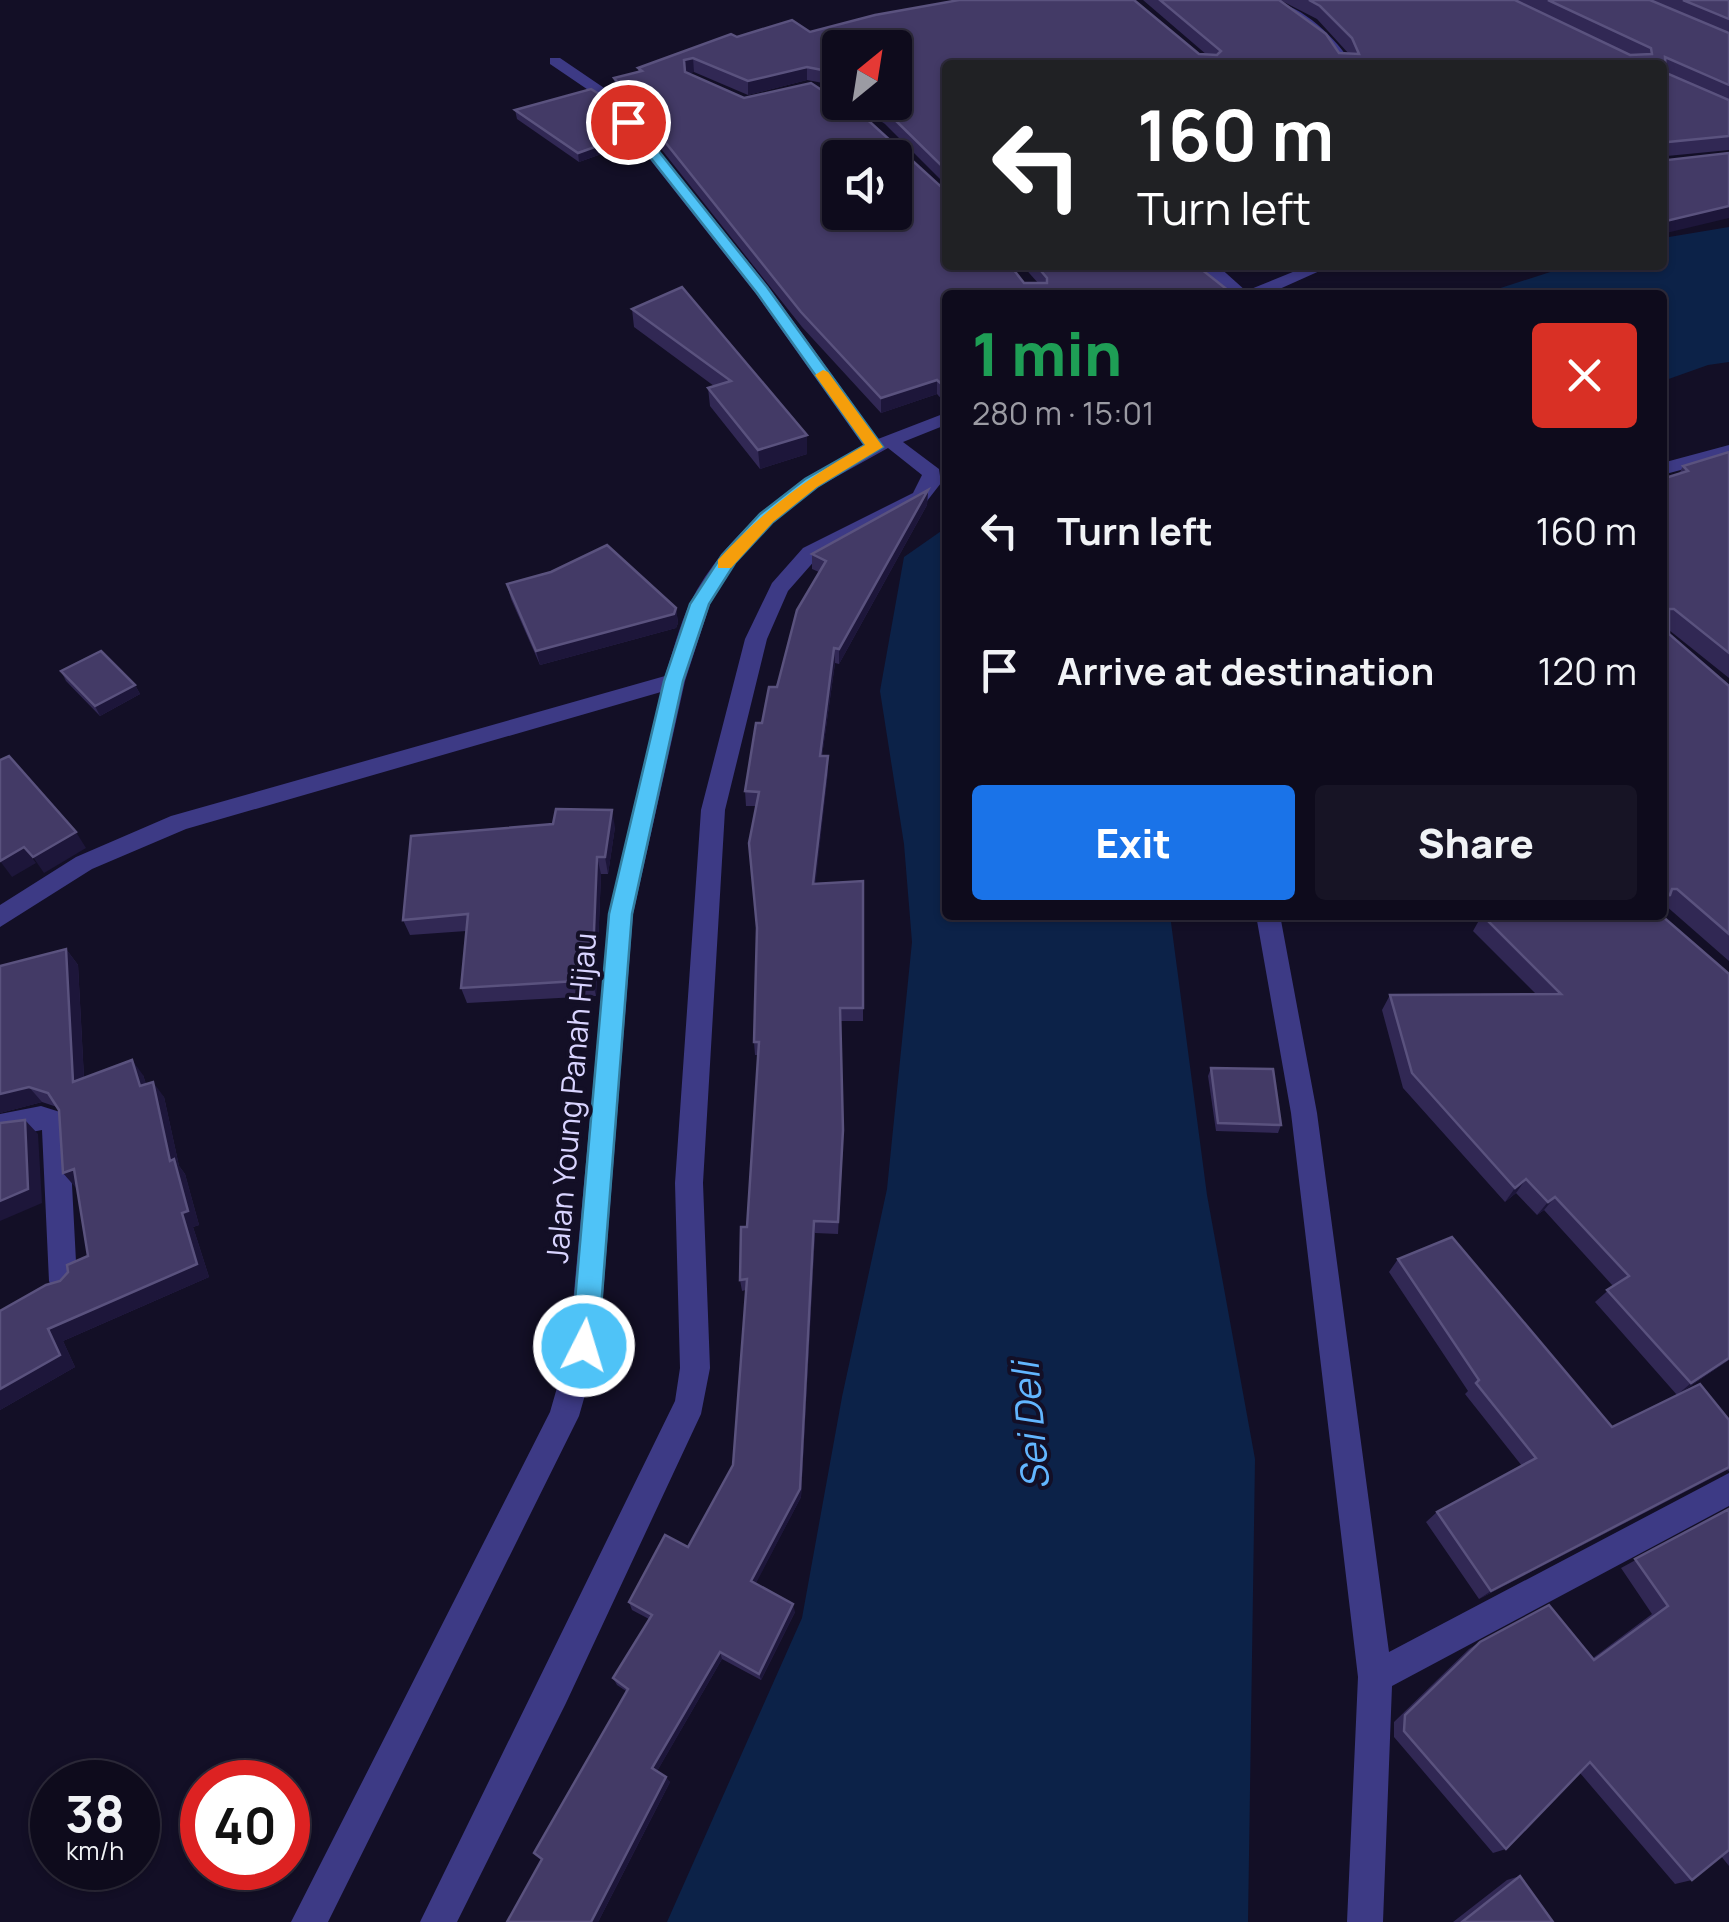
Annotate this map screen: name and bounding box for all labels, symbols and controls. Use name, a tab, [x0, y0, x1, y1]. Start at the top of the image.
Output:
north arrow	[822, 30, 912, 120]
map controls	[822, 30, 912, 230]
pin	[586, 80, 671, 165]
text: 160 m	[1137, 86, 1334, 182]
icon: arrive	[601, 95, 656, 150]
icon: left	[972, 100, 1102, 230]
button: sound	[822, 140, 912, 230]
text: Turn left	[1137, 177, 1311, 239]
text: 1 min	[972, 312, 1122, 394]
button: close	[1532, 323, 1637, 428]
text: 280 m · 15:01	[972, 391, 1154, 435]
icon: left	[972, 503, 1027, 558]
text: Turn left	[1057, 504, 1213, 556]
text: 160 m	[1536, 504, 1637, 556]
icon: arrive	[972, 643, 1027, 698]
text: Arrive at destination	[1057, 644, 1434, 696]
text: 120 m	[1538, 644, 1637, 696]
button: Exit	[972, 785, 1295, 900]
button: Share	[1315, 785, 1637, 900]
street label: Jalan Young Panah Hijau	[536, 931, 605, 1265]
position arrow	[532, 1294, 636, 1398]
water label: Sei Deli	[997, 1356, 1060, 1492]
speed limit sign: 40	[180, 1760, 310, 1890]
text: 38	[65, 1779, 125, 1847]
text: km/h	[66, 1833, 124, 1868]

